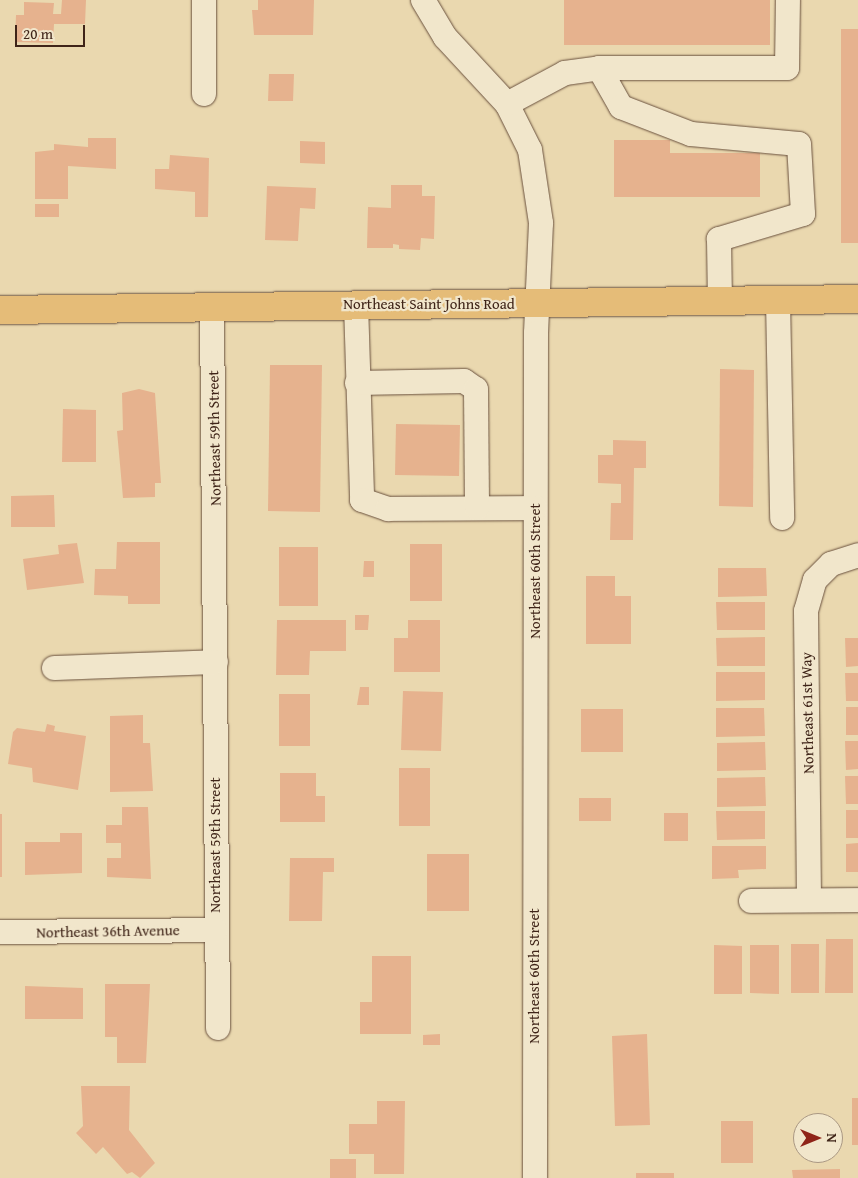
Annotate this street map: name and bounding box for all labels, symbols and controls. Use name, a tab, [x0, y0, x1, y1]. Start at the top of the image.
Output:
scale bar	[18, 15, 88, 47]
text: 20 m	[23, 23, 53, 44]
street label: Northeast Saint Johns Road	[343, 295, 515, 313]
street label: Northeast 59th Street	[204, 370, 224, 506]
street label: Northeast 60th Street	[526, 503, 544, 639]
street label: Northeast 61st Way	[797, 652, 817, 774]
street label: Northeast 59th Street	[206, 777, 224, 913]
street label: Northeast 60th Street	[525, 908, 543, 1044]
street label: Northeast 36th Avenue	[36, 921, 180, 941]
north arrow	[793, 1113, 843, 1163]
text: N	[822, 1133, 842, 1143]

